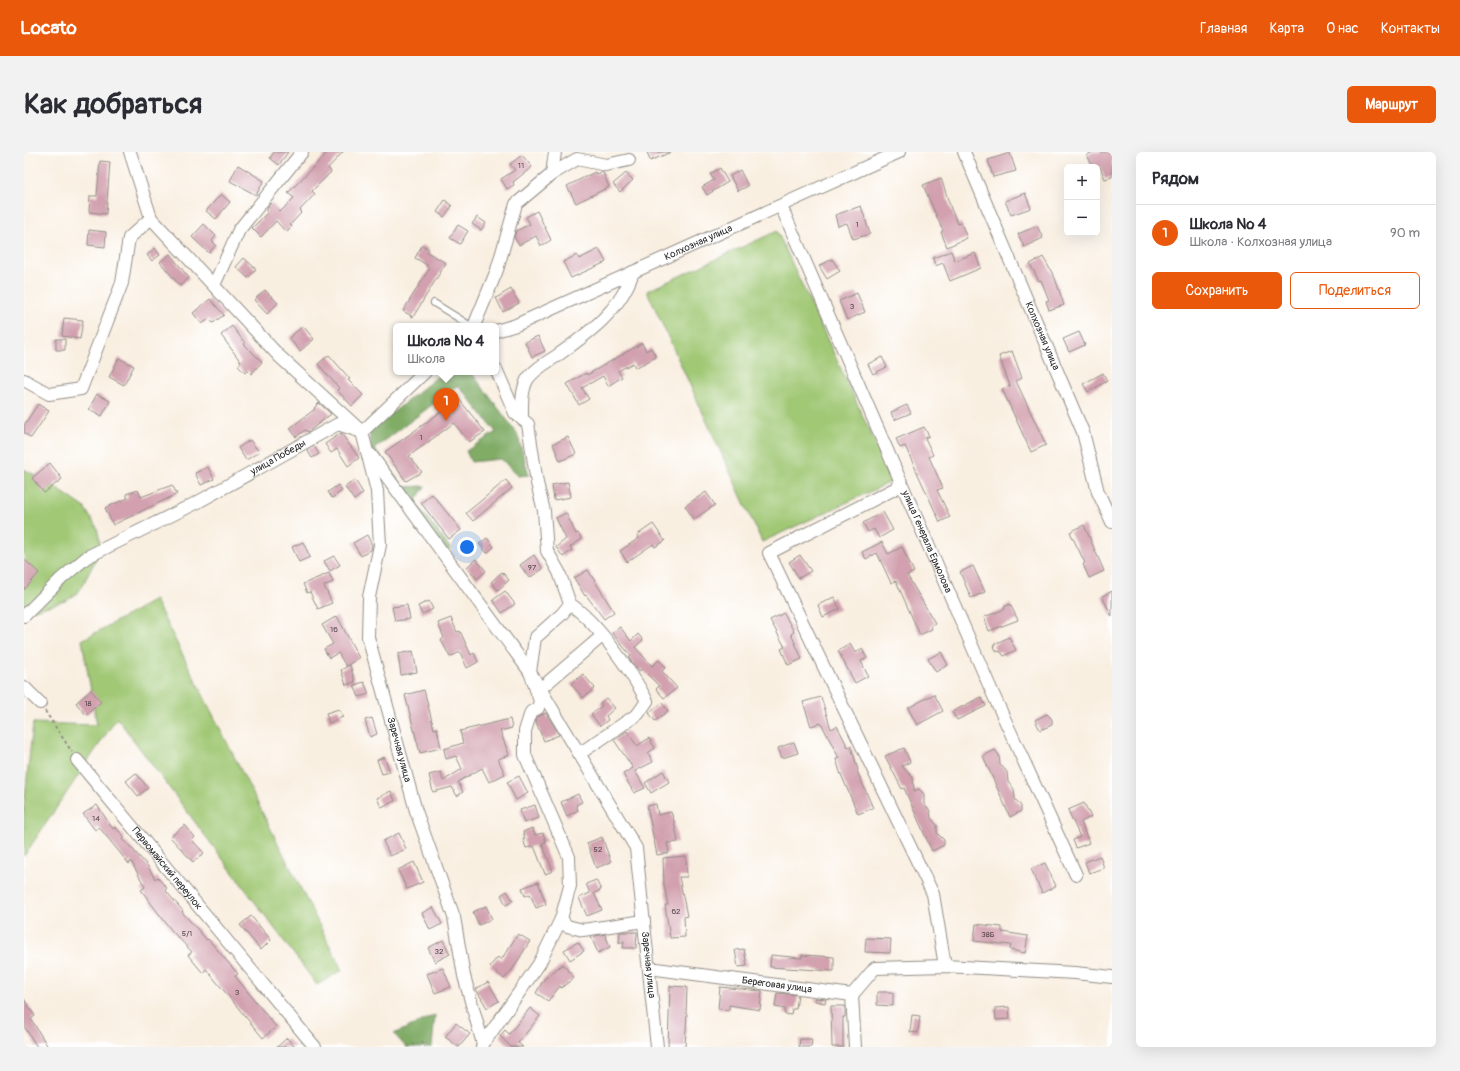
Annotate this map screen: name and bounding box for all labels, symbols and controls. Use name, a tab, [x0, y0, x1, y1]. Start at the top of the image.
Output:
text: Locato	[20, 16, 77, 40]
text: Главная	[1200, 20, 1247, 37]
text: Карта	[1269, 20, 1304, 37]
text: О нас	[1326, 20, 1359, 37]
text: Контакты	[1381, 20, 1440, 37]
button: Маршрут	[1347, 86, 1436, 123]
text: Как добраться	[24, 87, 202, 122]
house number: 11	[518, 161, 524, 170]
map controls	[1064, 164, 1100, 236]
button: +	[1064, 164, 1100, 200]
text: Рядом	[1152, 168, 1199, 189]
button: −	[1064, 200, 1100, 236]
text: Школа № 4	[1190, 215, 1266, 234]
house number: 1	[855, 220, 859, 229]
street label: Колхозная улица	[663, 222, 734, 263]
text: 1	[1162, 225, 1168, 241]
text: 90 m	[1390, 225, 1420, 241]
text: Школа · Колхозная улица	[1190, 234, 1332, 250]
button: Сохранить	[1152, 272, 1282, 309]
button: Поделиться	[1290, 272, 1420, 309]
street label: Колхозная улица	[1022, 300, 1062, 372]
house number: 3	[850, 302, 855, 311]
popup	[393, 323, 499, 375]
text: Школа № 4	[408, 332, 484, 351]
text: Школа	[408, 351, 445, 367]
pin: 1	[433, 388, 459, 421]
house number: 1	[419, 433, 423, 442]
street label: улица Победы	[247, 437, 308, 478]
street label: улица Генерала Ермолова	[899, 488, 954, 595]
your location	[457, 537, 477, 557]
house number: 97	[528, 563, 537, 572]
house number: 16	[330, 625, 338, 634]
house number: 18	[84, 699, 92, 708]
street label: Заречная улица	[384, 716, 414, 784]
house number: 14	[92, 814, 100, 823]
street label: Первомайский переулок	[129, 825, 205, 912]
house number: 52	[594, 845, 603, 854]
house number: 62	[671, 907, 681, 916]
house number: 5/1	[182, 929, 192, 938]
house number: 38Б	[981, 930, 995, 939]
street label: Заречная улица	[639, 931, 658, 999]
house number: 32	[435, 947, 444, 956]
street label: Береговая улица	[741, 974, 813, 996]
house number: 3	[235, 988, 240, 997]

